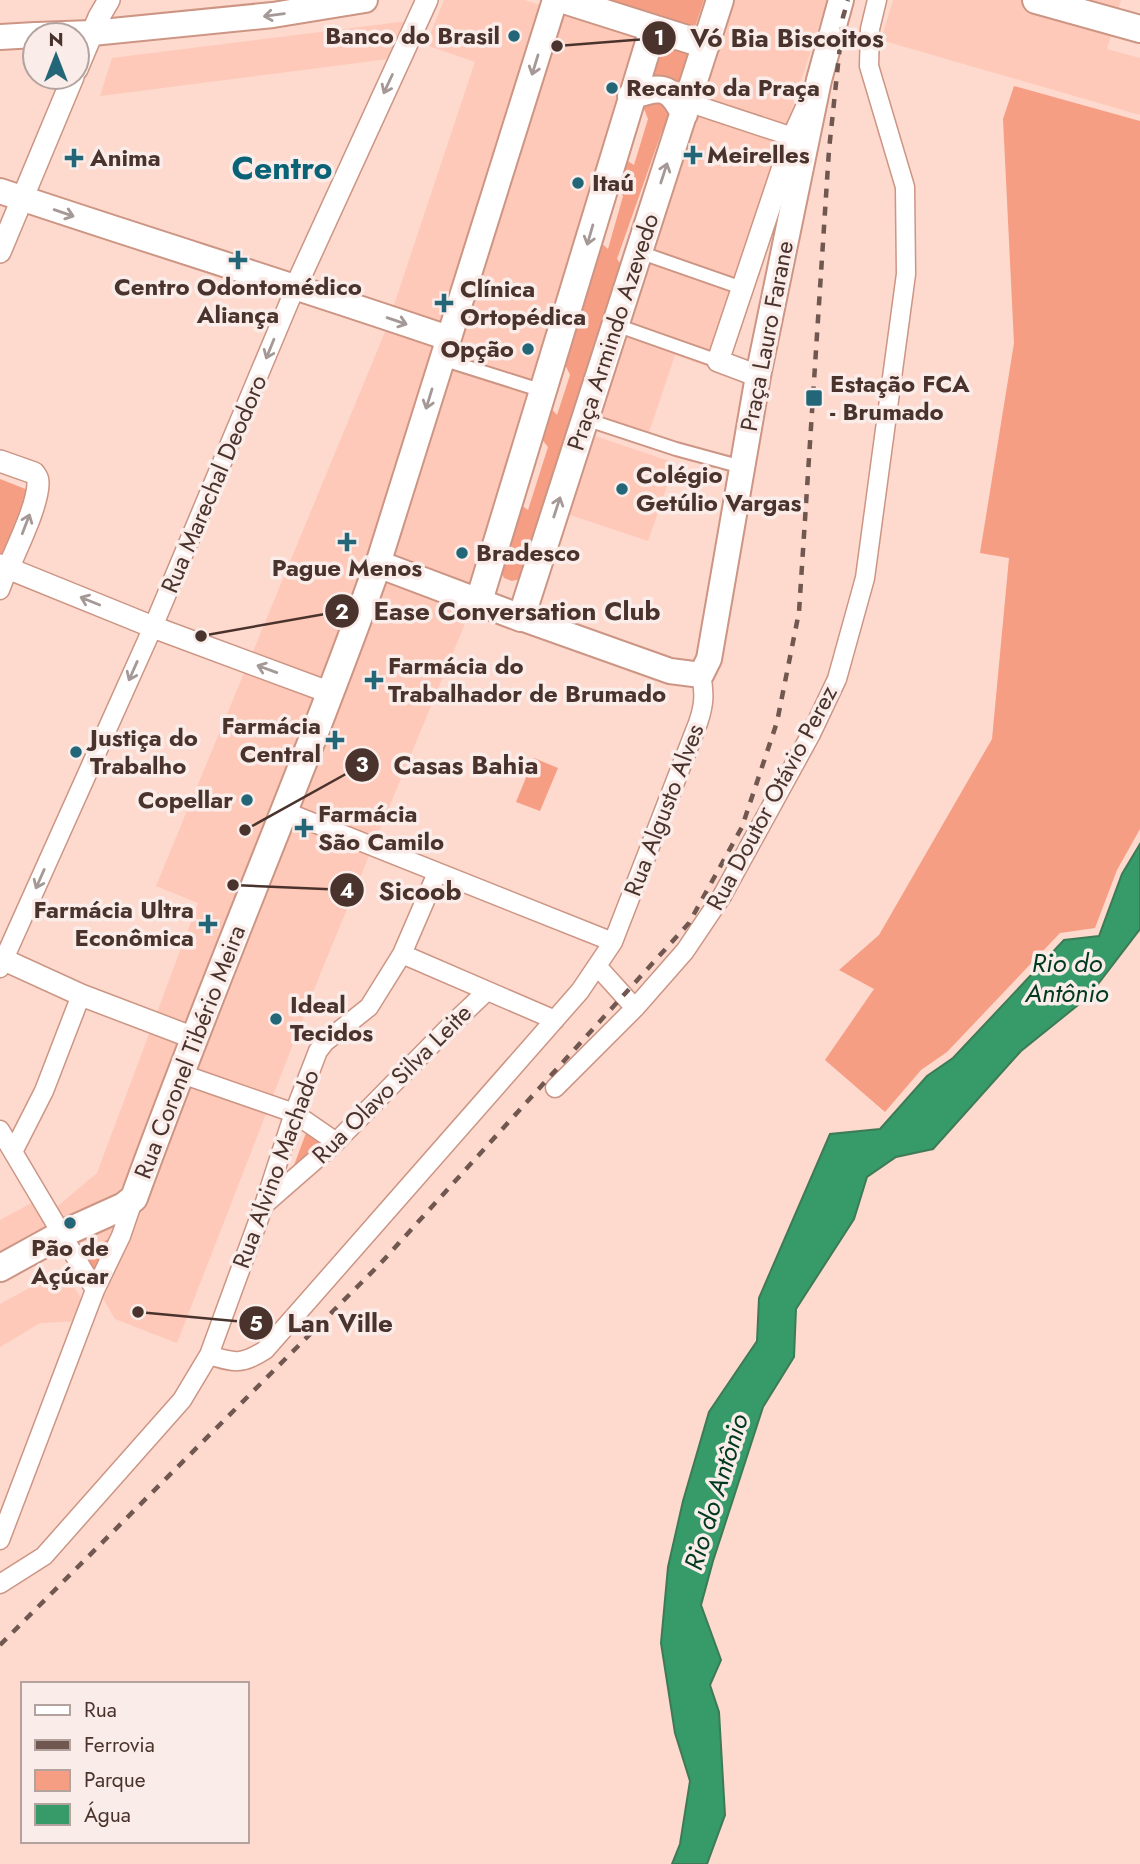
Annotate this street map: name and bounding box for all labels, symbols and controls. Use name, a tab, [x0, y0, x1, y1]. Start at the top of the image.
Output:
one-way arrow	[263, 8, 286, 21]
callout: Vó Bia Biscoitos	[641, 15, 898, 62]
place label: Banco do Brasil	[325, 18, 500, 53]
text: Vó Bia Biscoitos	[689, 19, 884, 57]
north arrow	[21, 21, 91, 91]
text: 1	[654, 23, 664, 53]
text: N	[48, 26, 64, 53]
marker: Banco do Brasil	[506, 28, 522, 44]
one-way arrow	[528, 54, 541, 76]
place label: Recanto da Praça	[626, 70, 820, 105]
one-way arrow	[381, 74, 394, 95]
marker: Recanto da Praça	[604, 80, 620, 96]
place label: Meirelles	[707, 137, 810, 172]
place label: Anima	[89, 140, 161, 175]
district label: Centro	[232, 145, 332, 191]
marker: Meirelles	[685, 147, 701, 163]
marker: Anima	[64, 148, 84, 168]
one-way arrow	[659, 163, 672, 185]
place label: Itaú	[592, 165, 634, 200]
marker: Itaú	[570, 175, 586, 191]
one-way arrow	[53, 208, 75, 220]
street label: Praça Armindo Azevedo	[558, 209, 667, 455]
one-way arrow	[582, 223, 595, 245]
street label: Praça Lauro Farane	[731, 238, 802, 434]
marker: Centro Odontomédico Aliança	[228, 250, 248, 270]
place label: Centro Odontomédico Aliança	[114, 269, 362, 332]
place label: Clínica Ortopédica	[460, 271, 586, 334]
marker: Clínica Ortopédica	[434, 293, 454, 313]
one-way arrow	[386, 316, 408, 328]
place label: Opção	[440, 331, 514, 366]
one-way arrow	[263, 338, 276, 360]
marker: Opção	[520, 341, 536, 357]
place label: Estação FCA - Brumado	[830, 366, 970, 429]
street label: Rua Marechal Deodoro	[152, 369, 275, 598]
one-way arrow	[422, 387, 434, 409]
marker: Estação FCA - Brumado	[804, 388, 824, 408]
place label: Colégio Getúlio Vargas	[636, 457, 801, 520]
marker: Colégio Getúlio Vargas	[614, 481, 630, 497]
one-way arrow	[552, 496, 564, 518]
one-way arrow	[20, 513, 33, 535]
marker: Pague Menos	[339, 534, 355, 550]
place label: Bradesco	[476, 535, 580, 570]
marker: Bradesco	[454, 545, 470, 561]
place label: Pague Menos	[272, 550, 422, 585]
callout: Ease Conversation Club	[324, 588, 674, 635]
text: Ease Conversation Club	[373, 592, 661, 630]
one-way arrow	[80, 594, 101, 607]
text: 2	[335, 597, 349, 627]
place label: Farmácia do Trabalhador de Brumado	[388, 648, 666, 711]
one-way arrow	[126, 660, 139, 682]
one-way arrow	[256, 662, 278, 674]
marker: Farmácia do Trabalhador de Brumado	[366, 672, 382, 688]
street label: Rua Doutor Otávio Perez	[697, 679, 846, 916]
place label: Farmácia Central	[221, 708, 321, 771]
street label: Rua Algusto Alves	[615, 719, 712, 901]
place label: Justiça do Trabalho	[86, 720, 198, 783]
marker: Farmácia Central	[327, 732, 343, 748]
callout: Casas Bahia	[344, 741, 552, 788]
marker: Justiça do Trabalho	[68, 744, 84, 760]
text: Casas Bahia	[393, 746, 539, 784]
text: 3	[355, 750, 369, 780]
place label: Copellar	[138, 782, 233, 817]
marker: Copellar	[239, 792, 255, 808]
place label: Farmácia São Camilo	[318, 796, 444, 859]
marker: Farmácia São Camilo	[296, 820, 312, 836]
callout: Sicoob	[330, 867, 476, 914]
one-way arrow	[33, 868, 46, 889]
text: Sicoob	[379, 872, 462, 910]
text: 4	[340, 876, 354, 906]
place label: Farmácia Ultra Econômica	[34, 892, 194, 955]
marker: Farmácia Ultra Econômica	[200, 916, 216, 932]
street label: Rua Coronel Tibério Meira	[125, 920, 254, 1184]
water label: Rio do Antônio	[1024, 944, 1109, 1012]
place label: Ideal Tecidos	[290, 987, 373, 1050]
street label: Rua Olavo Silva Leite	[304, 996, 479, 1171]
marker: Ideal Tecidos	[268, 1011, 284, 1027]
street label: Rua Alvino Machado	[223, 1065, 328, 1273]
marker: Pão de Açúcar	[62, 1215, 78, 1231]
place label: Pão de Açúcar	[30, 1230, 109, 1293]
callout: Lan Ville	[239, 1300, 407, 1347]
text: Lan Ville	[287, 1304, 393, 1342]
text: 5	[249, 1309, 263, 1339]
water label: Rio do Antônio	[674, 1409, 758, 1575]
legend	[21, 1682, 248, 1843]
text: Rua	[84, 1695, 117, 1725]
text: Ferrovia	[84, 1730, 155, 1760]
text: Parque	[84, 1765, 146, 1795]
text: Água	[84, 1800, 131, 1830]

